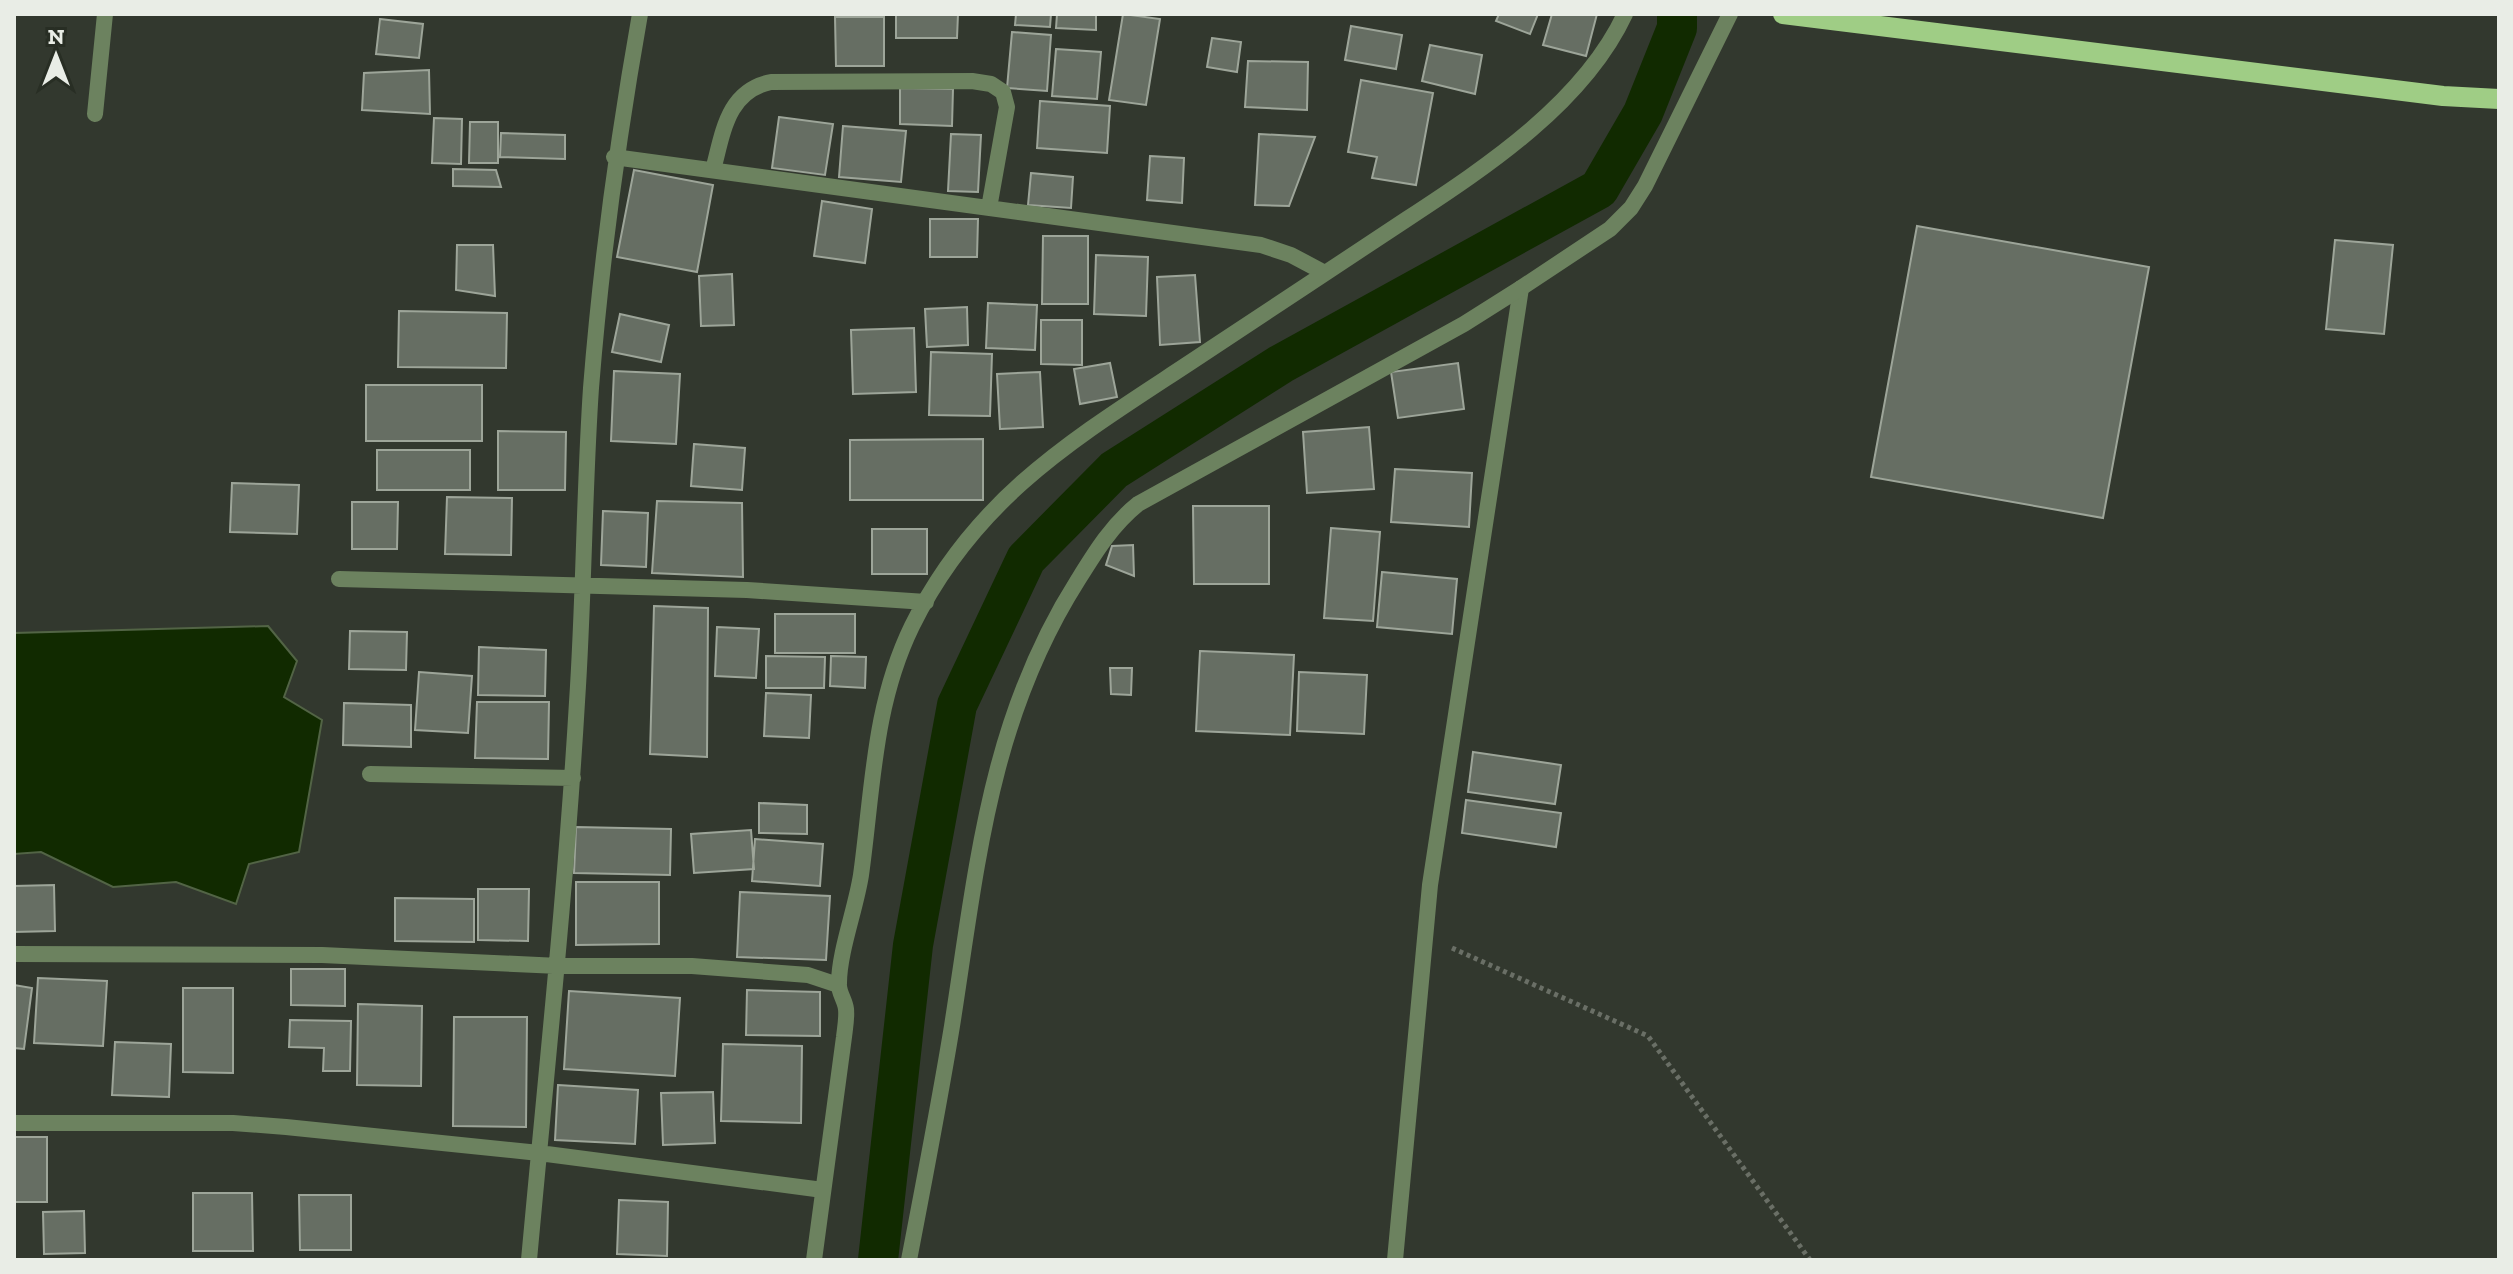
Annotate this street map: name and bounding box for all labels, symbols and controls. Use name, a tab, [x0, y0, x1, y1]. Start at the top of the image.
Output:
north arrow	[16, 16, 96, 96]
text: N	[48, 23, 65, 50]

